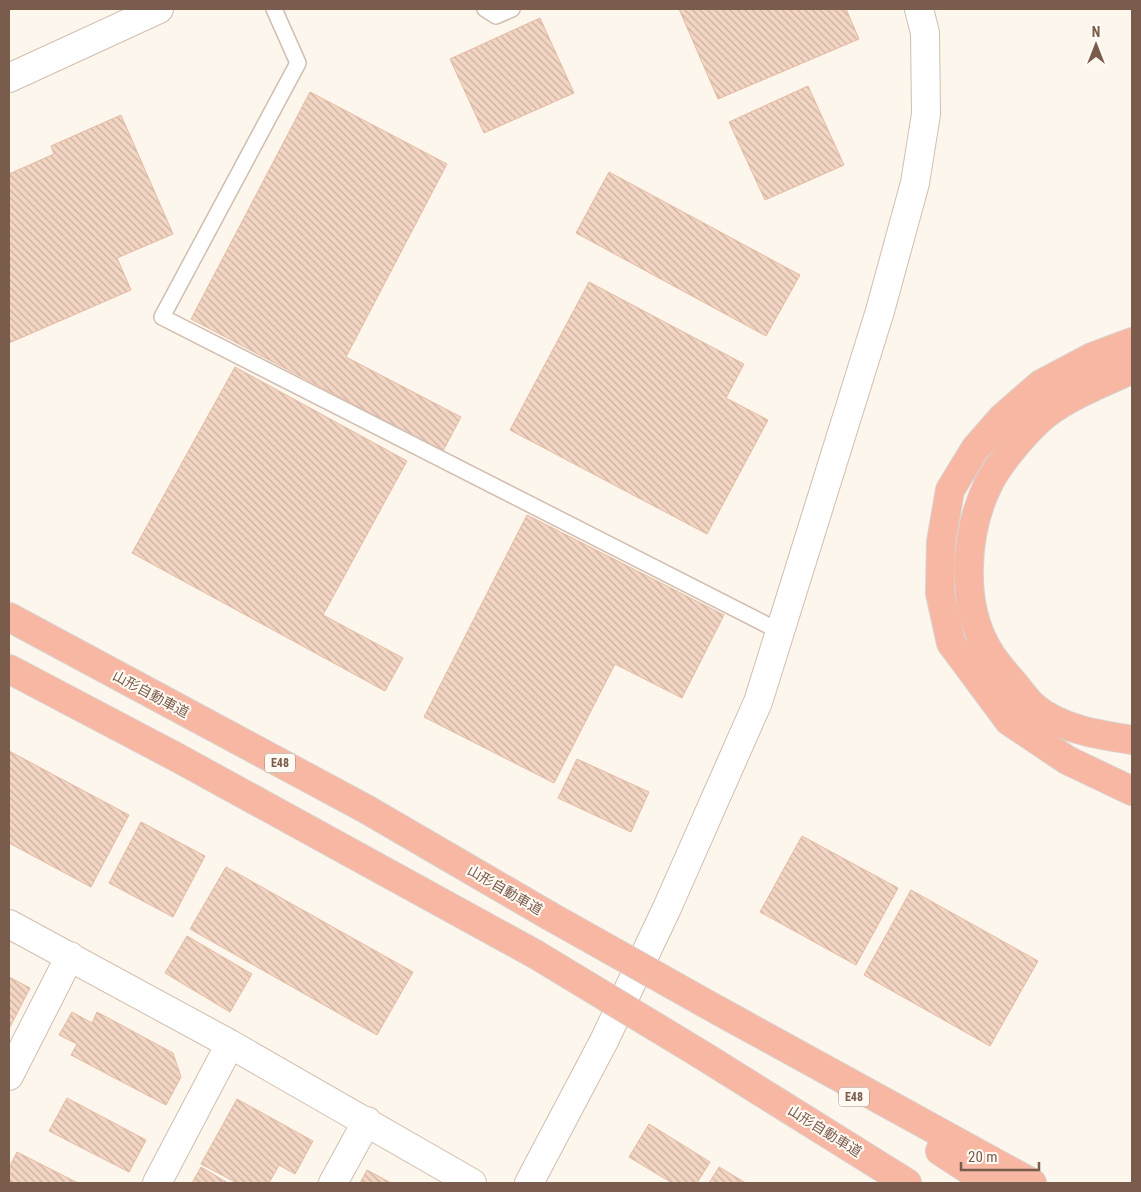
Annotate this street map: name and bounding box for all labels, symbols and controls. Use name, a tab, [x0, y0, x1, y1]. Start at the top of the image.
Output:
north arrow	[1071, 20, 1121, 70]
text: N	[1092, 24, 1100, 40]
street label: 山形自動車道	[110, 667, 192, 721]
road number: E48	[265, 754, 295, 772]
street label: 山形自動車道	[465, 862, 545, 918]
road number: E48	[839, 1088, 869, 1106]
street label: 山形自動車道	[785, 1102, 865, 1160]
scale bar	[961, 1140, 1038, 1172]
text: 20 m	[968, 1148, 998, 1166]

